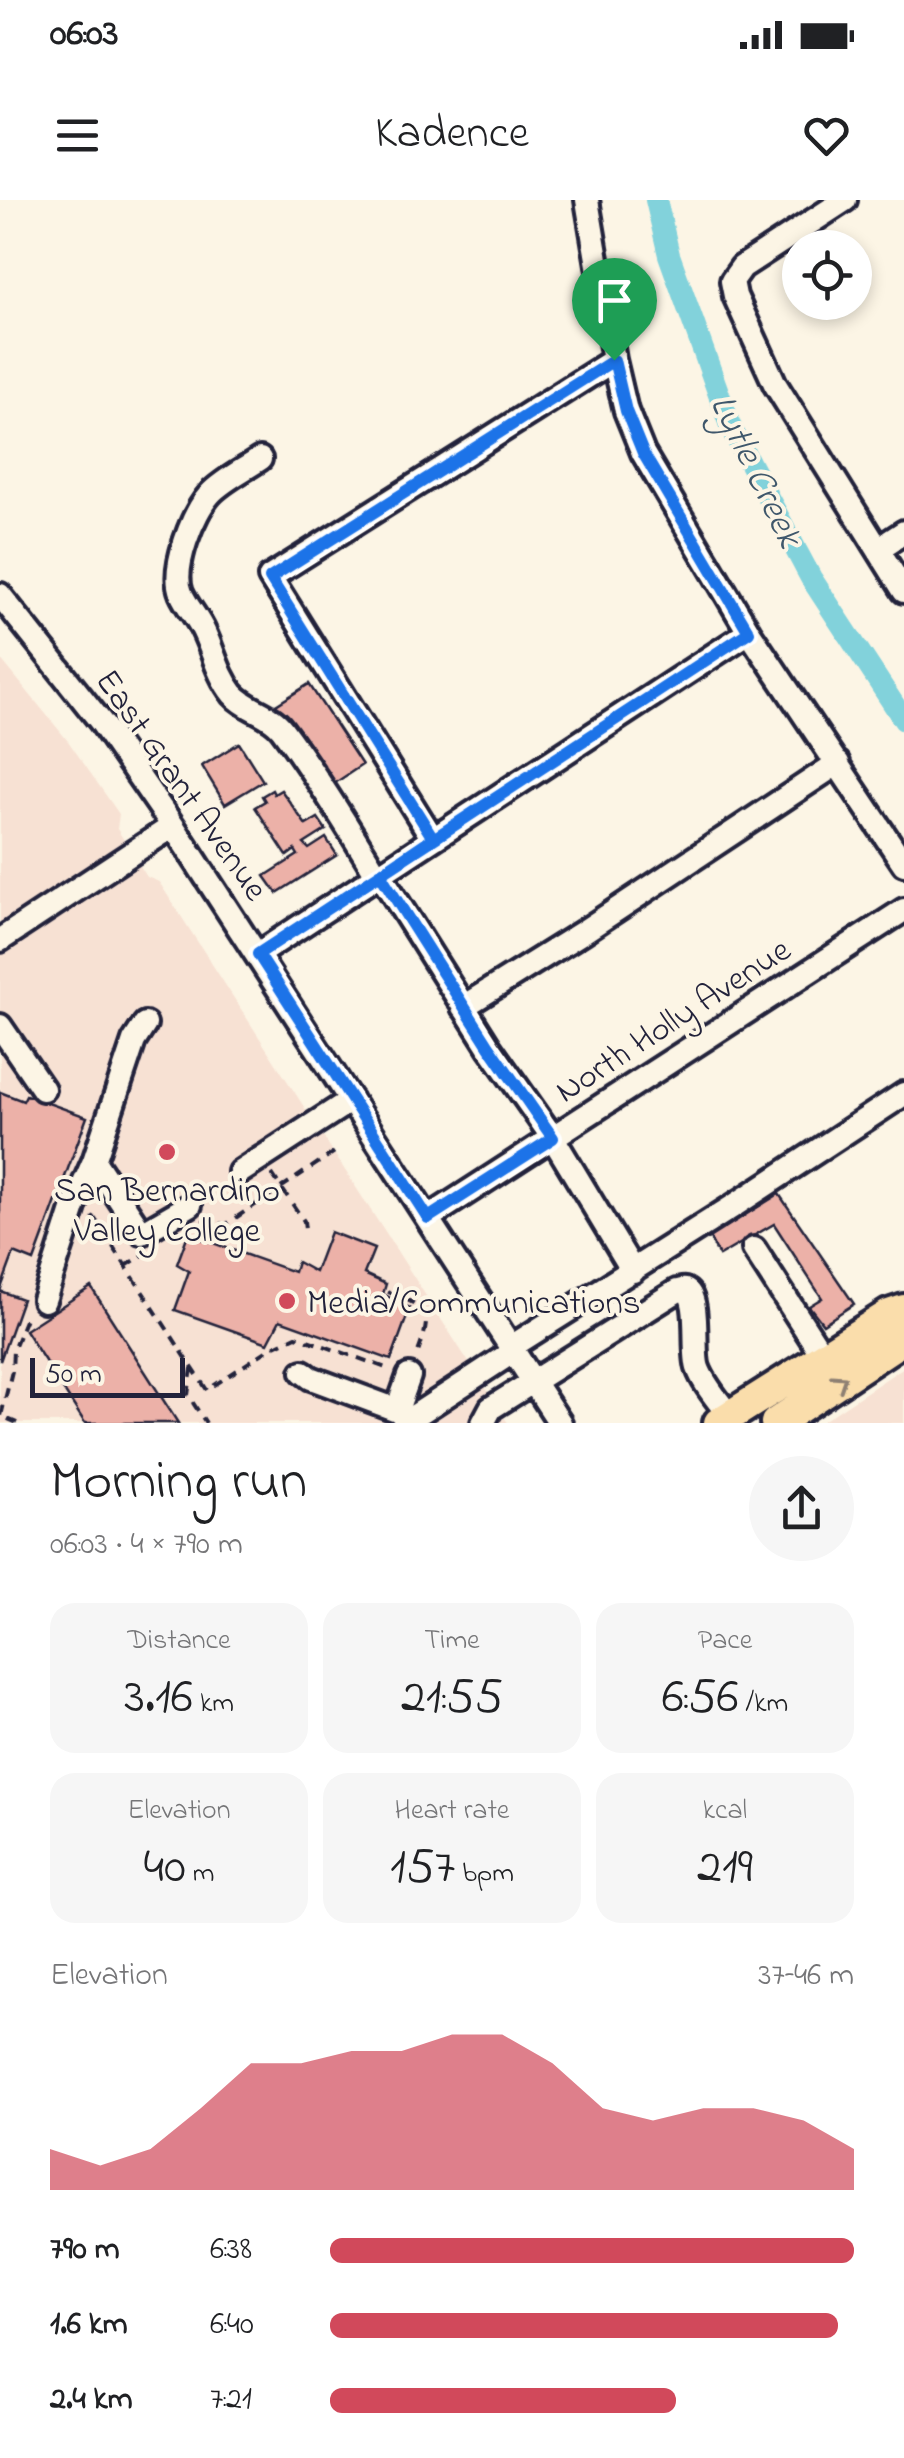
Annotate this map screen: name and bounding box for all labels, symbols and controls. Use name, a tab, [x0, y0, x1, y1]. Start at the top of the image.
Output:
text: 06:03	[50, 7, 118, 63]
text: Kadence	[375, 102, 529, 168]
icon: menu	[50, 108, 105, 163]
icon: heart	[799, 108, 854, 163]
map controls	[782, 230, 872, 320]
button: locate	[782, 230, 872, 320]
pin	[572, 258, 657, 361]
icon: arrive	[587, 273, 642, 328]
water label: Lytle Creek	[693, 386, 816, 559]
street label: East Grant Avenue	[81, 660, 279, 913]
street label: North Holly Avenue	[546, 926, 802, 1117]
marker: San Bernardino Valley College	[156, 1141, 178, 1163]
place label: San Bernardino Valley College	[54, 1167, 280, 1258]
place label: Media/Communications	[307, 1279, 641, 1330]
marker: Media/Communications	[276, 1290, 298, 1312]
scale bar	[30, 1353, 185, 1398]
text: 50 m	[45, 1355, 102, 1396]
one-way arrow	[829, 1374, 847, 1393]
text: Morning run	[50, 1444, 307, 1524]
button: share	[749, 1456, 854, 1561]
text: 06:03 · 4 × 790 m	[50, 1522, 243, 1569]
text: Distance	[127, 1621, 231, 1662]
text: Time	[424, 1621, 480, 1662]
text: Pace	[698, 1621, 752, 1662]
text: 3.16	[124, 1662, 193, 1735]
text: 21:55	[401, 1662, 503, 1735]
text: 6:56	[662, 1662, 739, 1735]
text: km	[193, 1684, 234, 1725]
text: /km	[739, 1684, 788, 1725]
text: Elevation	[128, 1791, 230, 1832]
text: Heart rate	[395, 1791, 509, 1832]
text: kcal	[703, 1791, 747, 1832]
text: 40	[144, 1832, 186, 1905]
text: 157	[390, 1832, 455, 1905]
text: 219	[697, 1832, 753, 1905]
text: m	[186, 1854, 214, 1895]
text: bpm	[455, 1854, 514, 1895]
text: Elevation	[50, 1953, 168, 2000]
text: 37–46 m	[758, 1953, 854, 2000]
text: 790 m	[50, 2227, 119, 2274]
text: 6:38	[210, 2227, 252, 2274]
text: 1.6 km	[50, 2302, 128, 2349]
text: 6:40	[210, 2302, 254, 2349]
text: 2.4 km	[50, 2377, 132, 2424]
text: 7:21	[210, 2377, 252, 2424]

